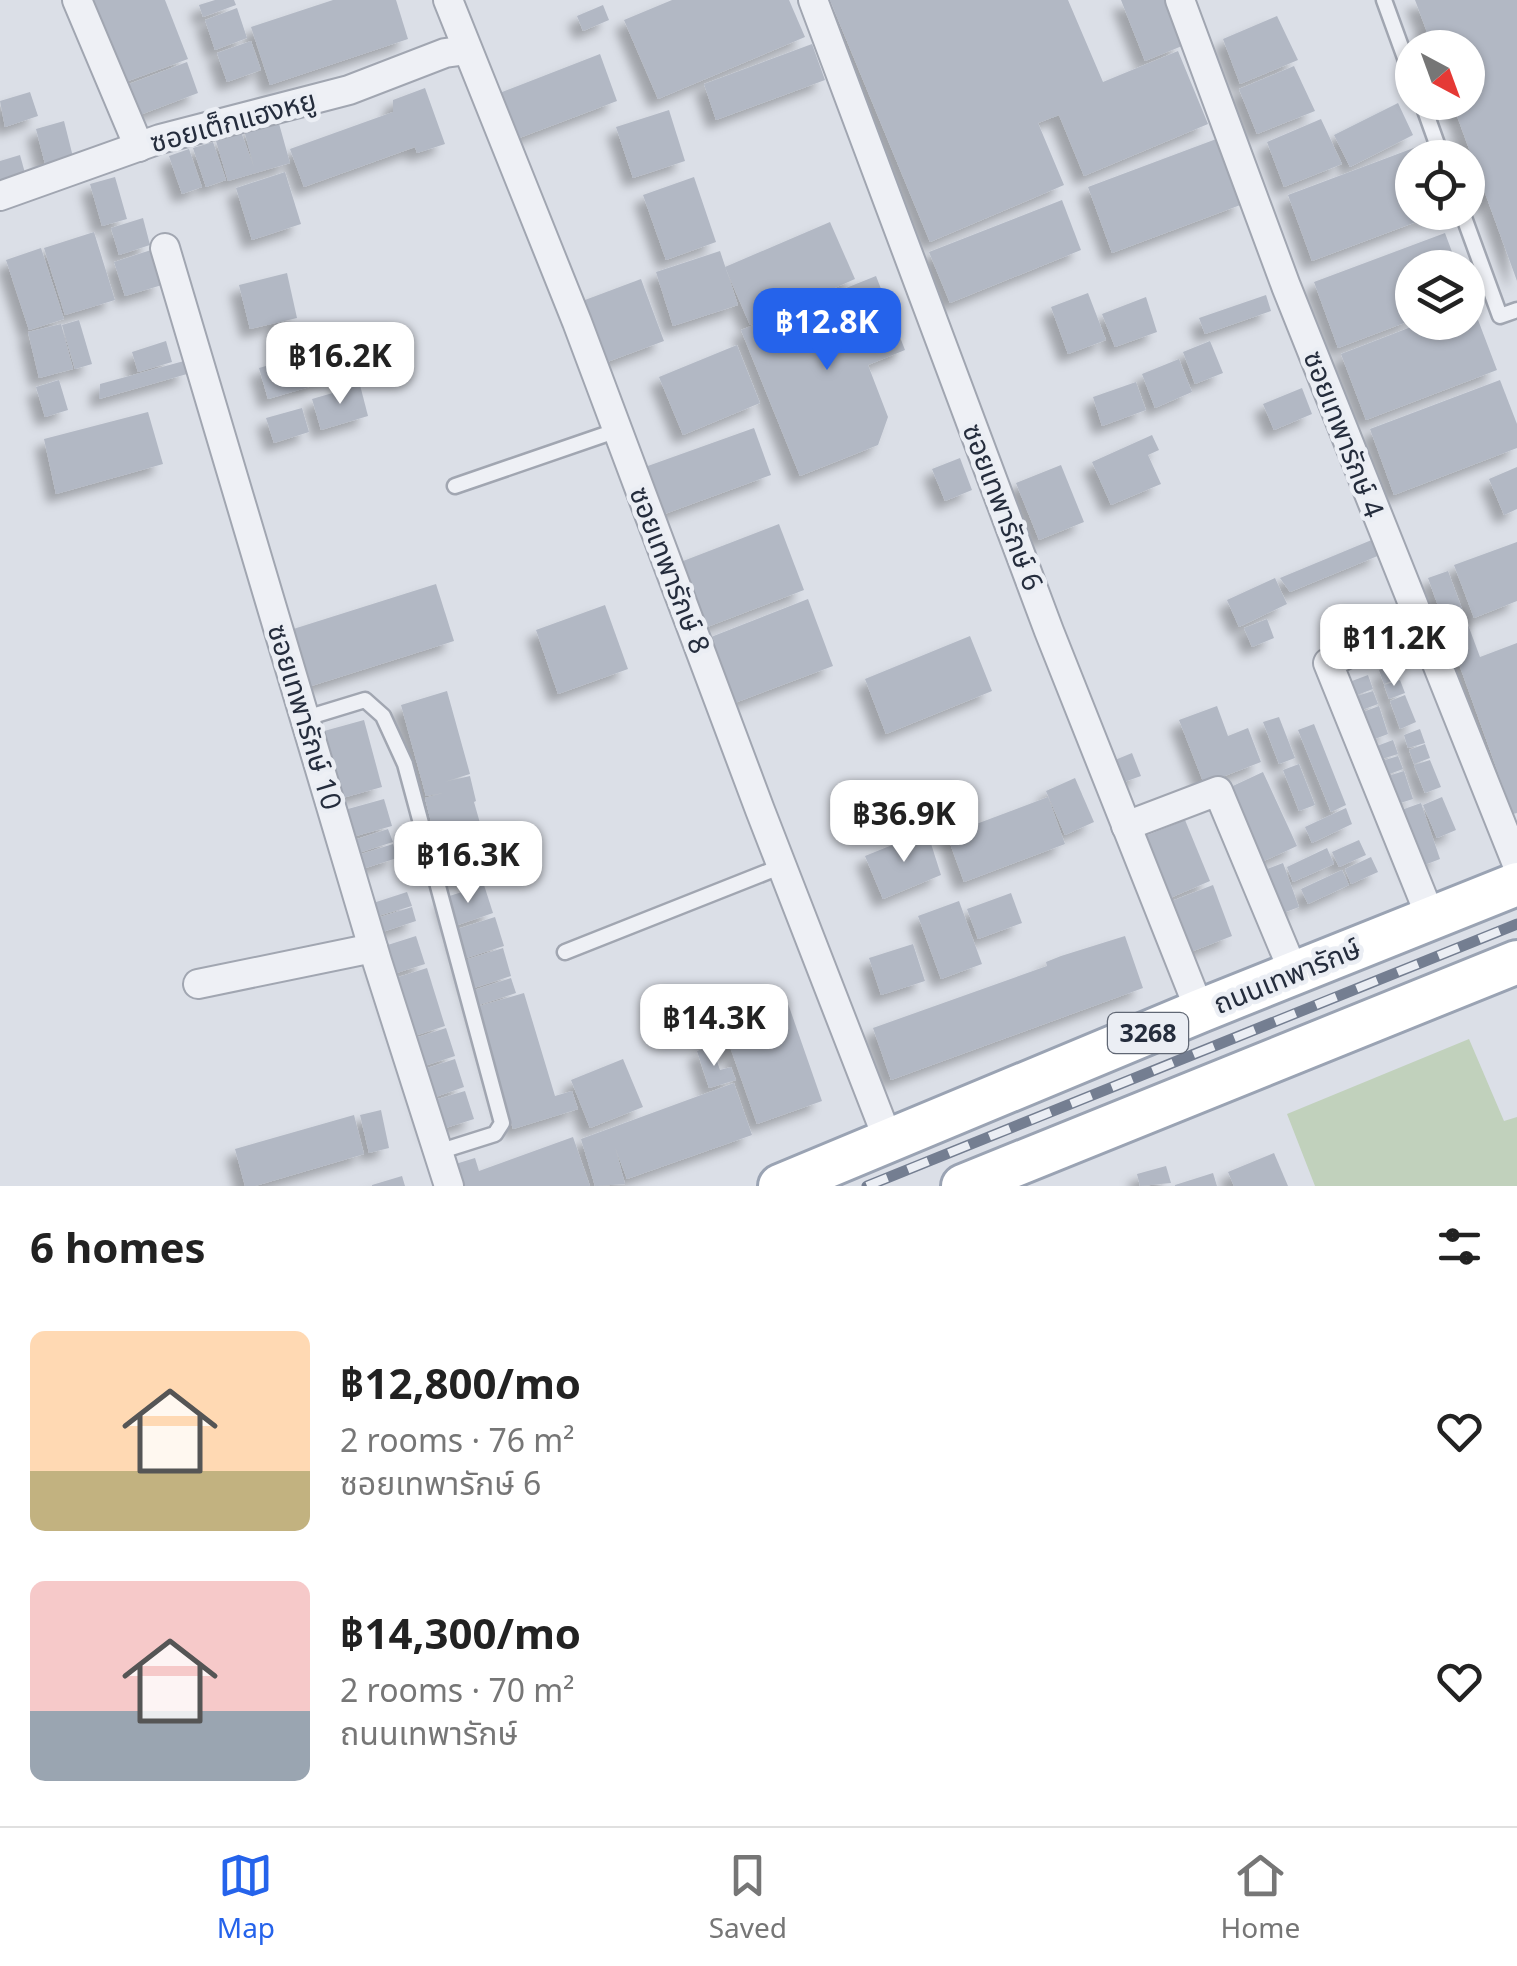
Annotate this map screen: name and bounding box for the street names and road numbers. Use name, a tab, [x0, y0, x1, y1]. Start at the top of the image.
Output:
street label: ซอยเต็กแฮงหยู	[146, 80, 320, 160]
street label: ซอยเทพารักษ์ 4	[1296, 345, 1394, 523]
street label: ซอยเทพารักษ์ 6	[955, 418, 1053, 596]
street label: ซอยเทพารักษ์ 8	[622, 481, 720, 659]
street label: ซอยเทพารักษ์ 10	[260, 619, 352, 814]
street label: ถนนเทพารักษ์	[1207, 928, 1366, 1022]
road number: 3268	[1108, 1013, 1188, 1053]

